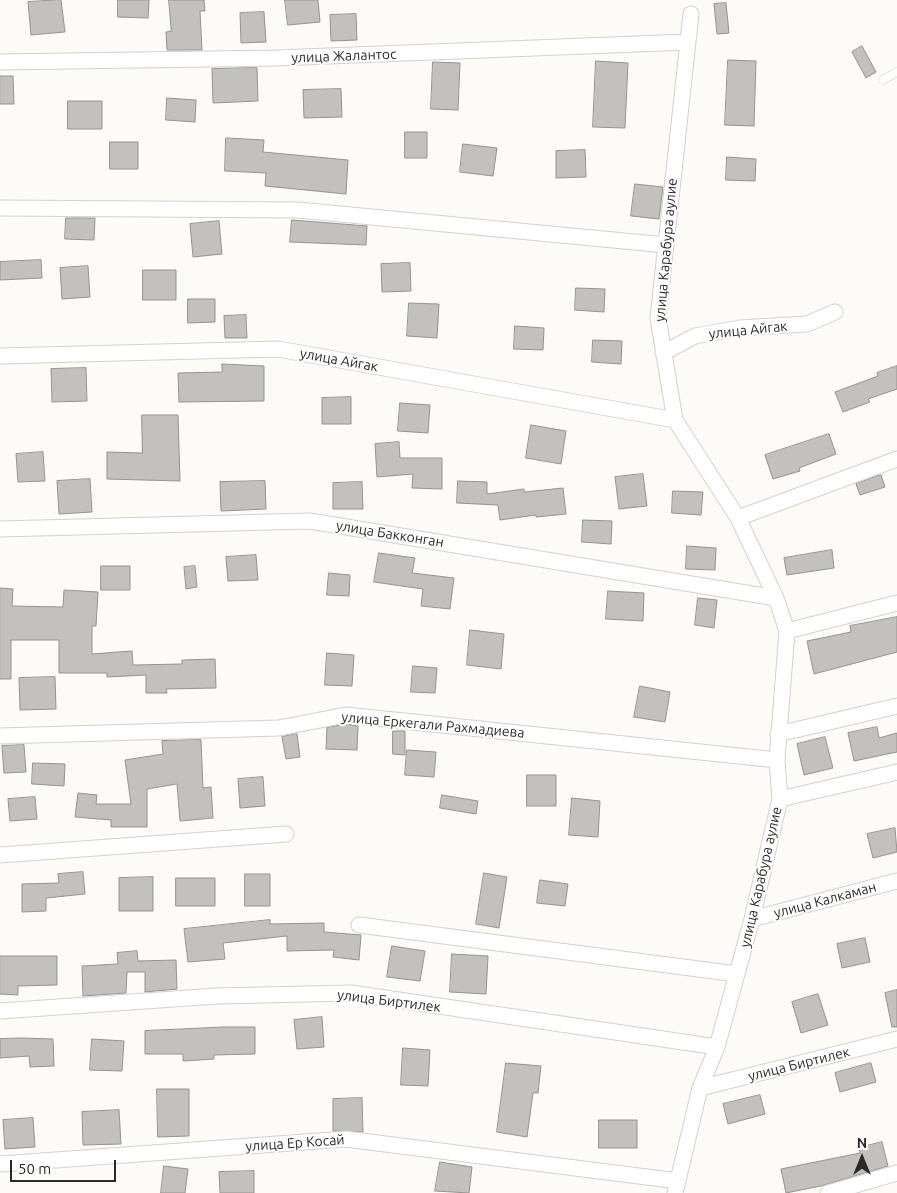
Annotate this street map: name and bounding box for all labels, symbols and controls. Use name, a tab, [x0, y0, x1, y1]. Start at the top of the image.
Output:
street label: улица Жалантос	[291, 46, 397, 66]
street label: улица Карабура аулие	[651, 178, 681, 322]
street label: улица Айгак	[708, 318, 788, 342]
street label: улица Айгак	[299, 345, 379, 375]
street label: улица Бакконган	[335, 517, 445, 551]
street label: улица Еркегали Рахмадиева	[341, 709, 525, 741]
street label: улица Карабура аулие	[737, 805, 785, 949]
street label: улица Калкаман	[772, 878, 878, 922]
street label: улица Биртилек	[336, 986, 442, 1016]
street label: улица Биртилек	[746, 1043, 852, 1085]
street label: улица Ер Косай	[245, 1131, 345, 1155]
north arrow	[837, 1133, 887, 1183]
text: N	[857, 1135, 867, 1151]
scale bar	[12, 1150, 119, 1182]
text: 50 m	[18, 1160, 51, 1177]

